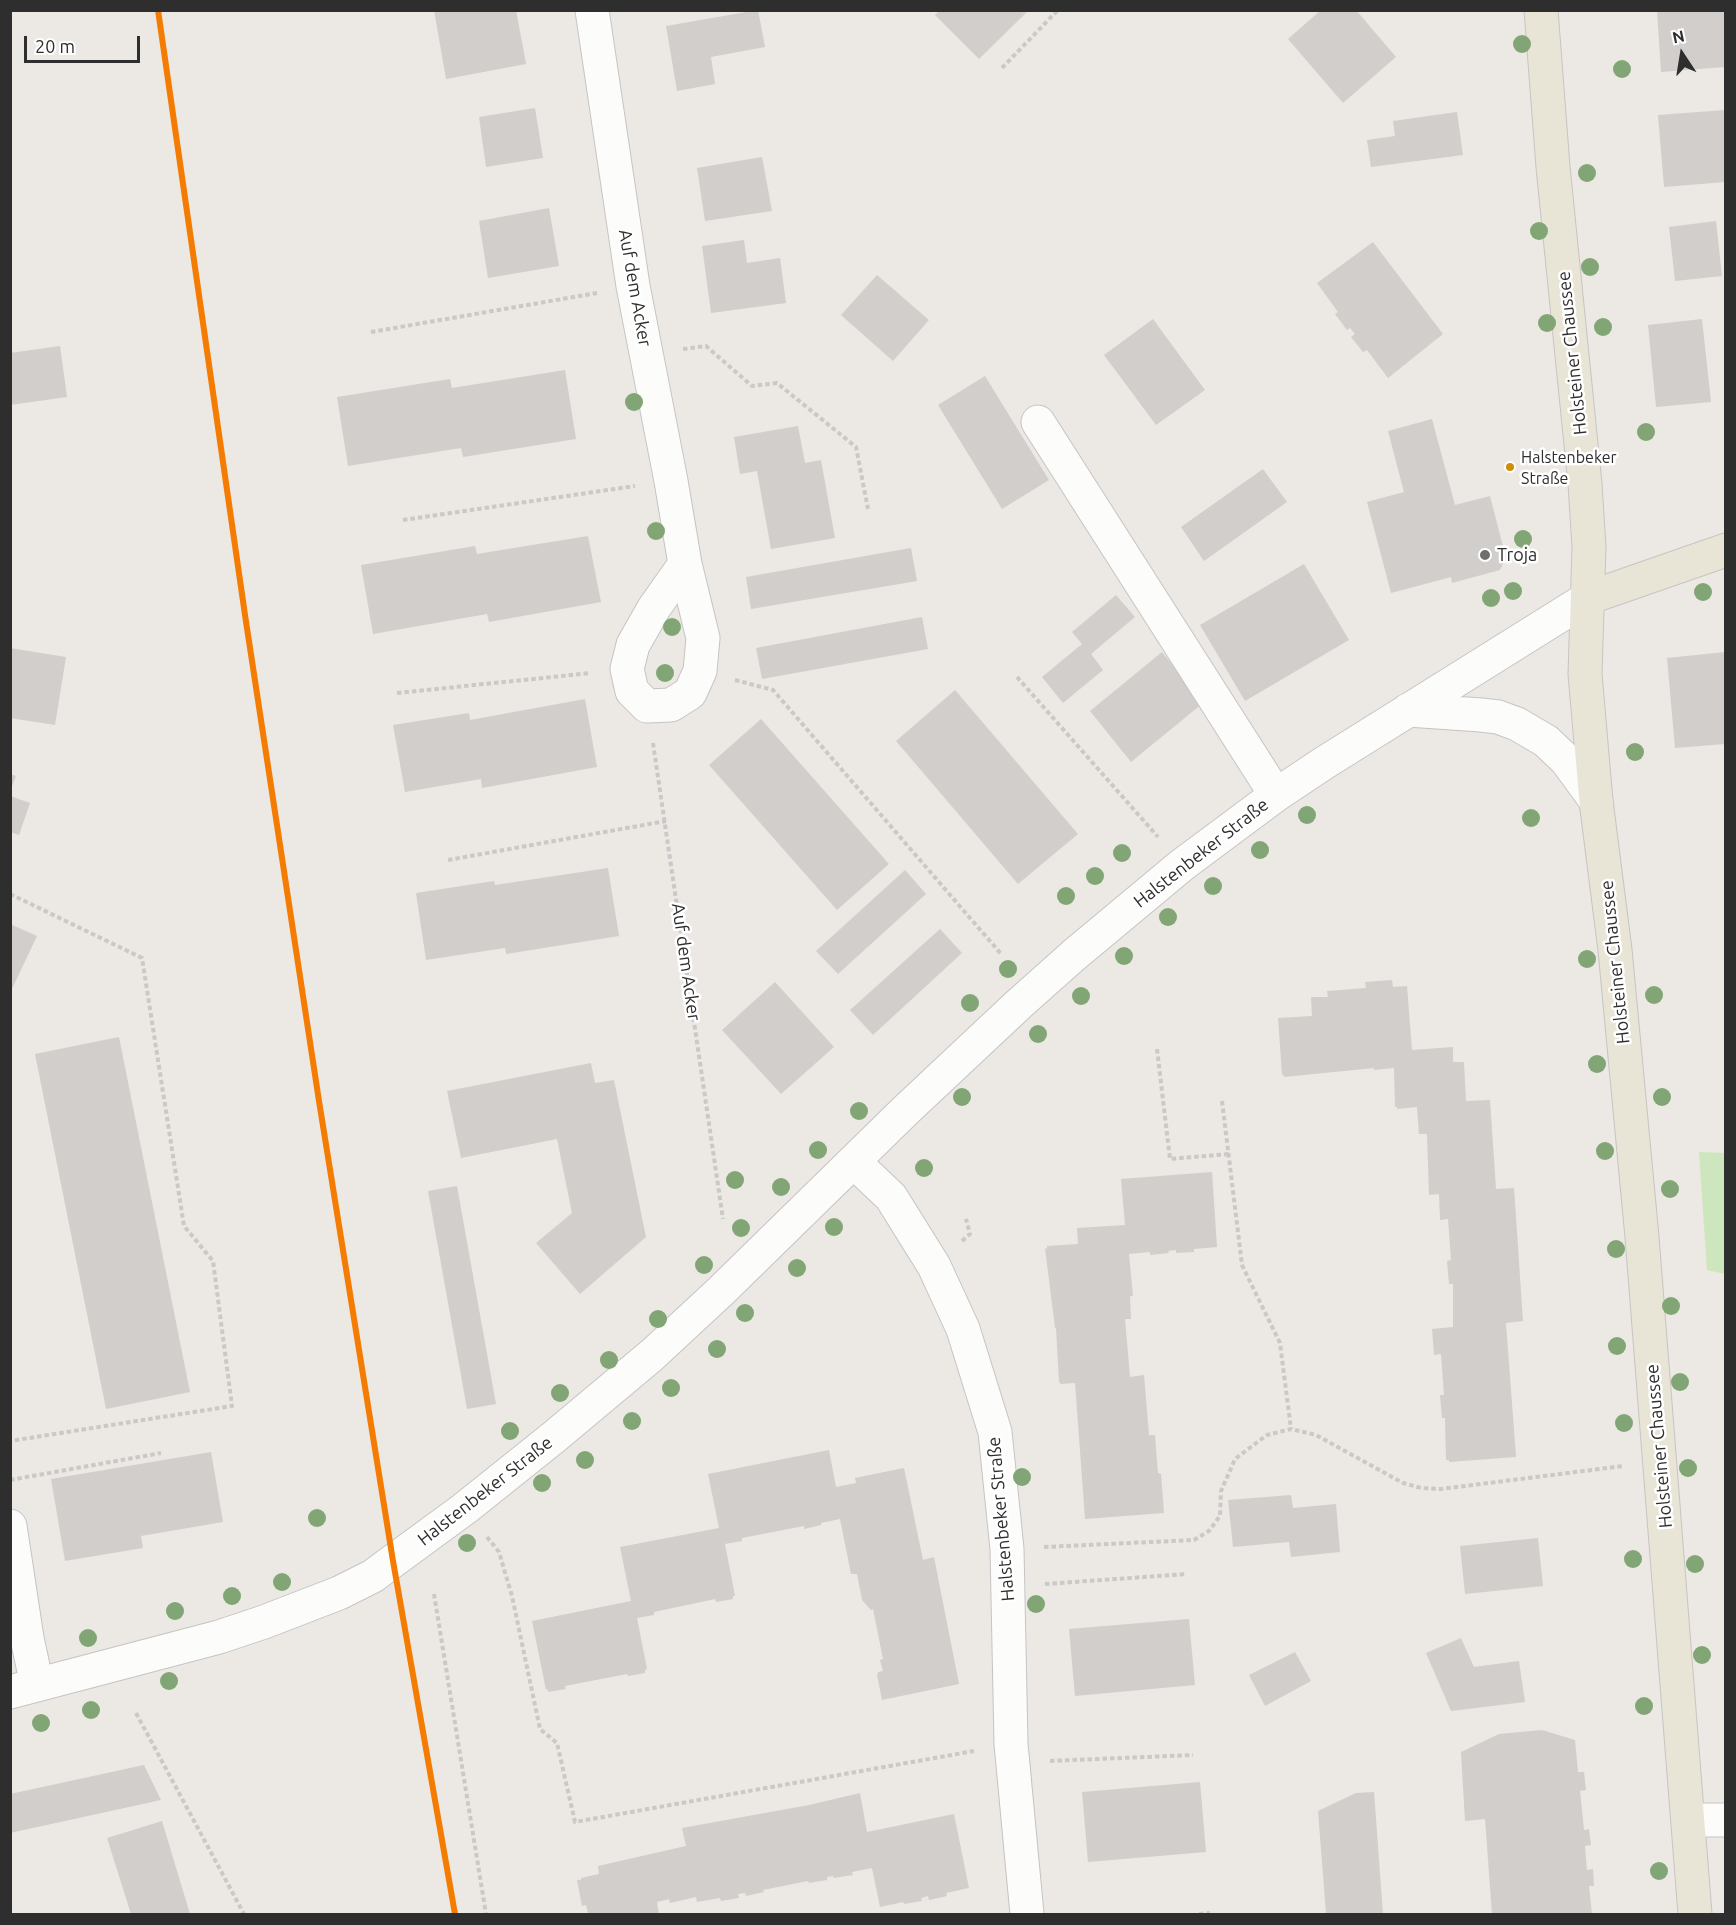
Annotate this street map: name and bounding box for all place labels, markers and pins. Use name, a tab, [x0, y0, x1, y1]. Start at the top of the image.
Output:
place label: Halstenbeker Straße	[1521, 448, 1617, 486]
marker: Halstenbeker Straße	[1504, 461, 1516, 473]
place label: Troja	[1497, 544, 1537, 566]
marker: Troja	[1478, 548, 1492, 562]

